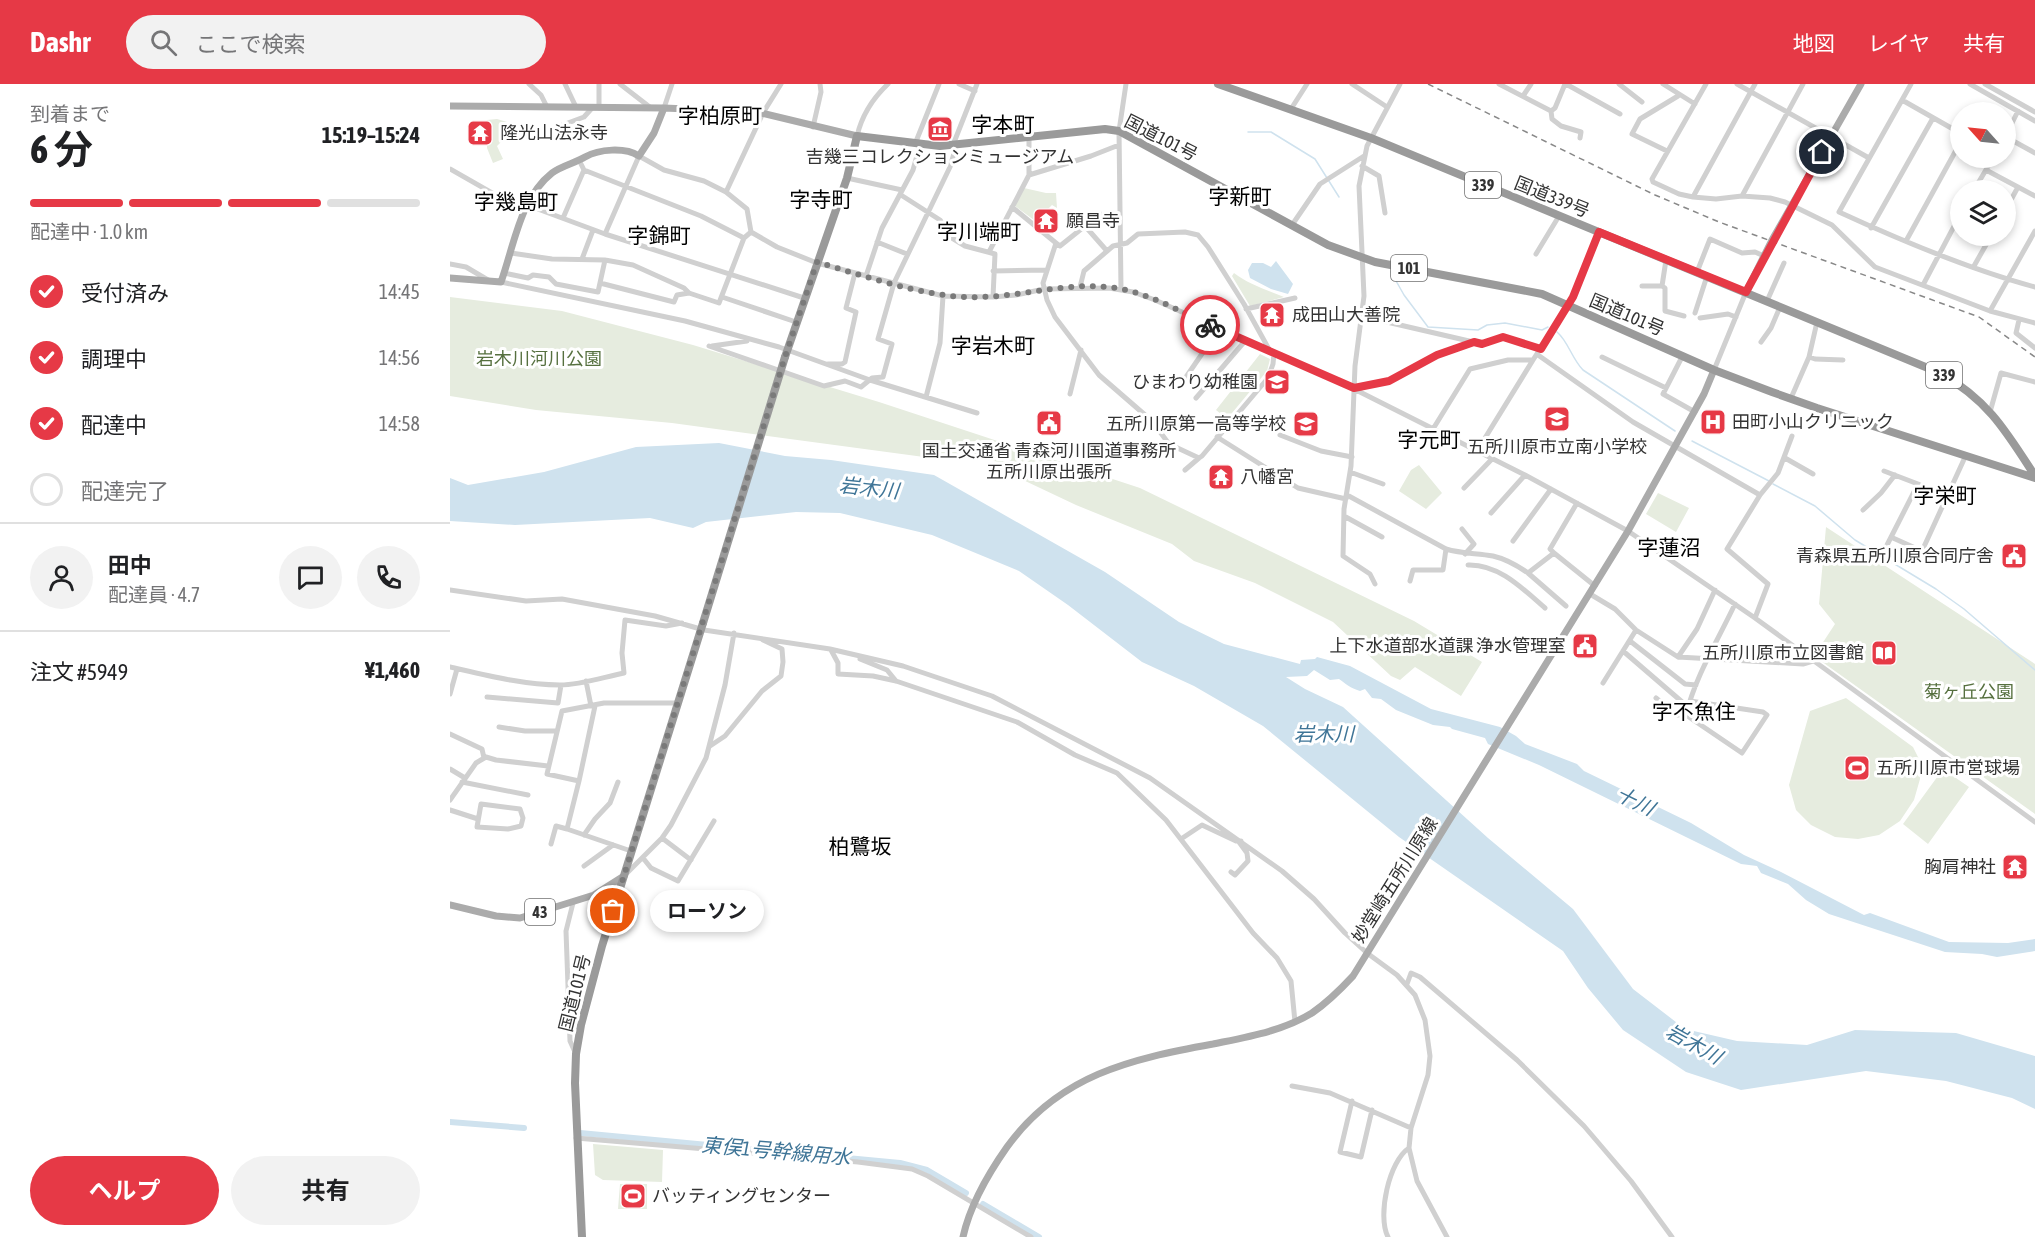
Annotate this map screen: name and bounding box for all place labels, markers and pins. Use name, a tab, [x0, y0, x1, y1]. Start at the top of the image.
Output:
museum icon: 吉幾三コレクションミュージアム	[925, 114, 955, 144]
temple icon: 隆光山法永寺	[465, 118, 495, 148]
place label: 隆光山法永寺	[500, 122, 608, 143]
pin	[1796, 126, 1847, 177]
place label: 吉幾三コレクションミュージアム	[806, 146, 1074, 167]
temple icon: 願昌寺	[1031, 206, 1061, 236]
place label: 願昌寺	[1066, 210, 1120, 231]
temple icon: 成田山大善院	[1257, 300, 1287, 330]
place label: 成田山大善院	[1292, 304, 1400, 325]
school or university icon: ひまわり幼稚園	[1262, 367, 1292, 397]
place label: ひまわり幼稚園	[1132, 371, 1258, 392]
school or university icon: 五所川原市立南小学校	[1542, 404, 1572, 434]
hospital icon: 田町小山クリニック	[1698, 407, 1728, 437]
public building icon: 国土交通省 青森河川国道事務所 五所川原出張所	[1034, 408, 1064, 438]
school or university icon: 五所川原第一高等学校	[1291, 409, 1321, 439]
place label: 田町小山クリニック	[1732, 411, 1894, 432]
place label: 五所川原第一高等学校	[1106, 413, 1286, 434]
place label: 五所川原市立南小学校	[1467, 436, 1647, 457]
place label: 国土交通省 青森河川国道事務所 五所川原出張所	[922, 440, 1176, 482]
temple icon: 八幡宮	[1206, 462, 1236, 492]
place label: 八幡宮	[1240, 466, 1294, 487]
public building icon: 青森県五所川原合同庁舎	[1999, 541, 2029, 571]
place label: 青森県五所川原合同庁舎	[1796, 545, 1994, 566]
public building icon: 上下水道部水道課 浄水管理室	[1570, 631, 1600, 661]
place label: 上下水道部水道課 浄水管理室	[1330, 635, 1566, 656]
library icon: 五所川原市立図書館	[1869, 638, 1899, 668]
place label: 五所川原市立図書館	[1702, 642, 1864, 663]
sports icon: 五所川原市営球場	[1842, 753, 1872, 783]
place label: 五所川原市営球場	[1876, 757, 2020, 778]
temple icon: 胸肩神社	[2000, 852, 2030, 882]
place label: 胸肩神社	[1924, 856, 1996, 877]
pin	[587, 885, 638, 936]
callout: ローソン	[649, 890, 763, 932]
sports icon: バッティングセンター	[618, 1181, 648, 1211]
place label: バッティングセンター	[652, 1185, 831, 1206]

